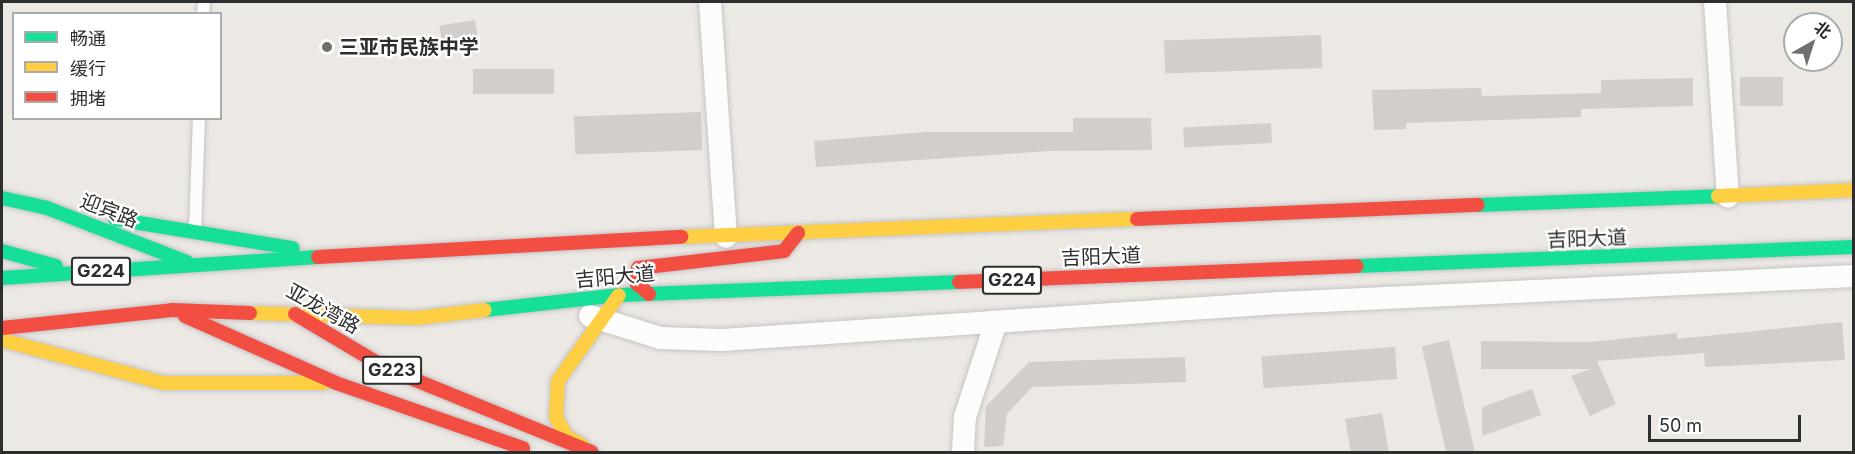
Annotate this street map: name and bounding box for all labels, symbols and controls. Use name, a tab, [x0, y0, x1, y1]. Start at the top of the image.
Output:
legend	[12, 12, 222, 120]
north arrow	[1783, 12, 1843, 72]
text: 北	[1811, 17, 1836, 42]
text: 畅通	[70, 28, 106, 49]
place label: 三亚市民族中学	[339, 35, 479, 59]
marker: 三亚市民族中学	[320, 40, 334, 54]
text: 缓行	[70, 58, 106, 79]
text: 拥堵	[70, 88, 106, 109]
street label: 迎宾路	[77, 189, 141, 233]
street label: 吉阳大道	[1547, 226, 1627, 252]
street label: 吉阳大道	[1061, 244, 1141, 270]
road number: G224	[70, 256, 132, 286]
street label: 吉阳大道	[574, 262, 656, 292]
road number: G224	[980, 265, 1044, 295]
street label: 亚龙湾路	[282, 279, 364, 339]
road number: G223	[362, 355, 422, 385]
scale bar	[1651, 403, 1804, 441]
text: 50 m	[1659, 415, 1702, 436]

